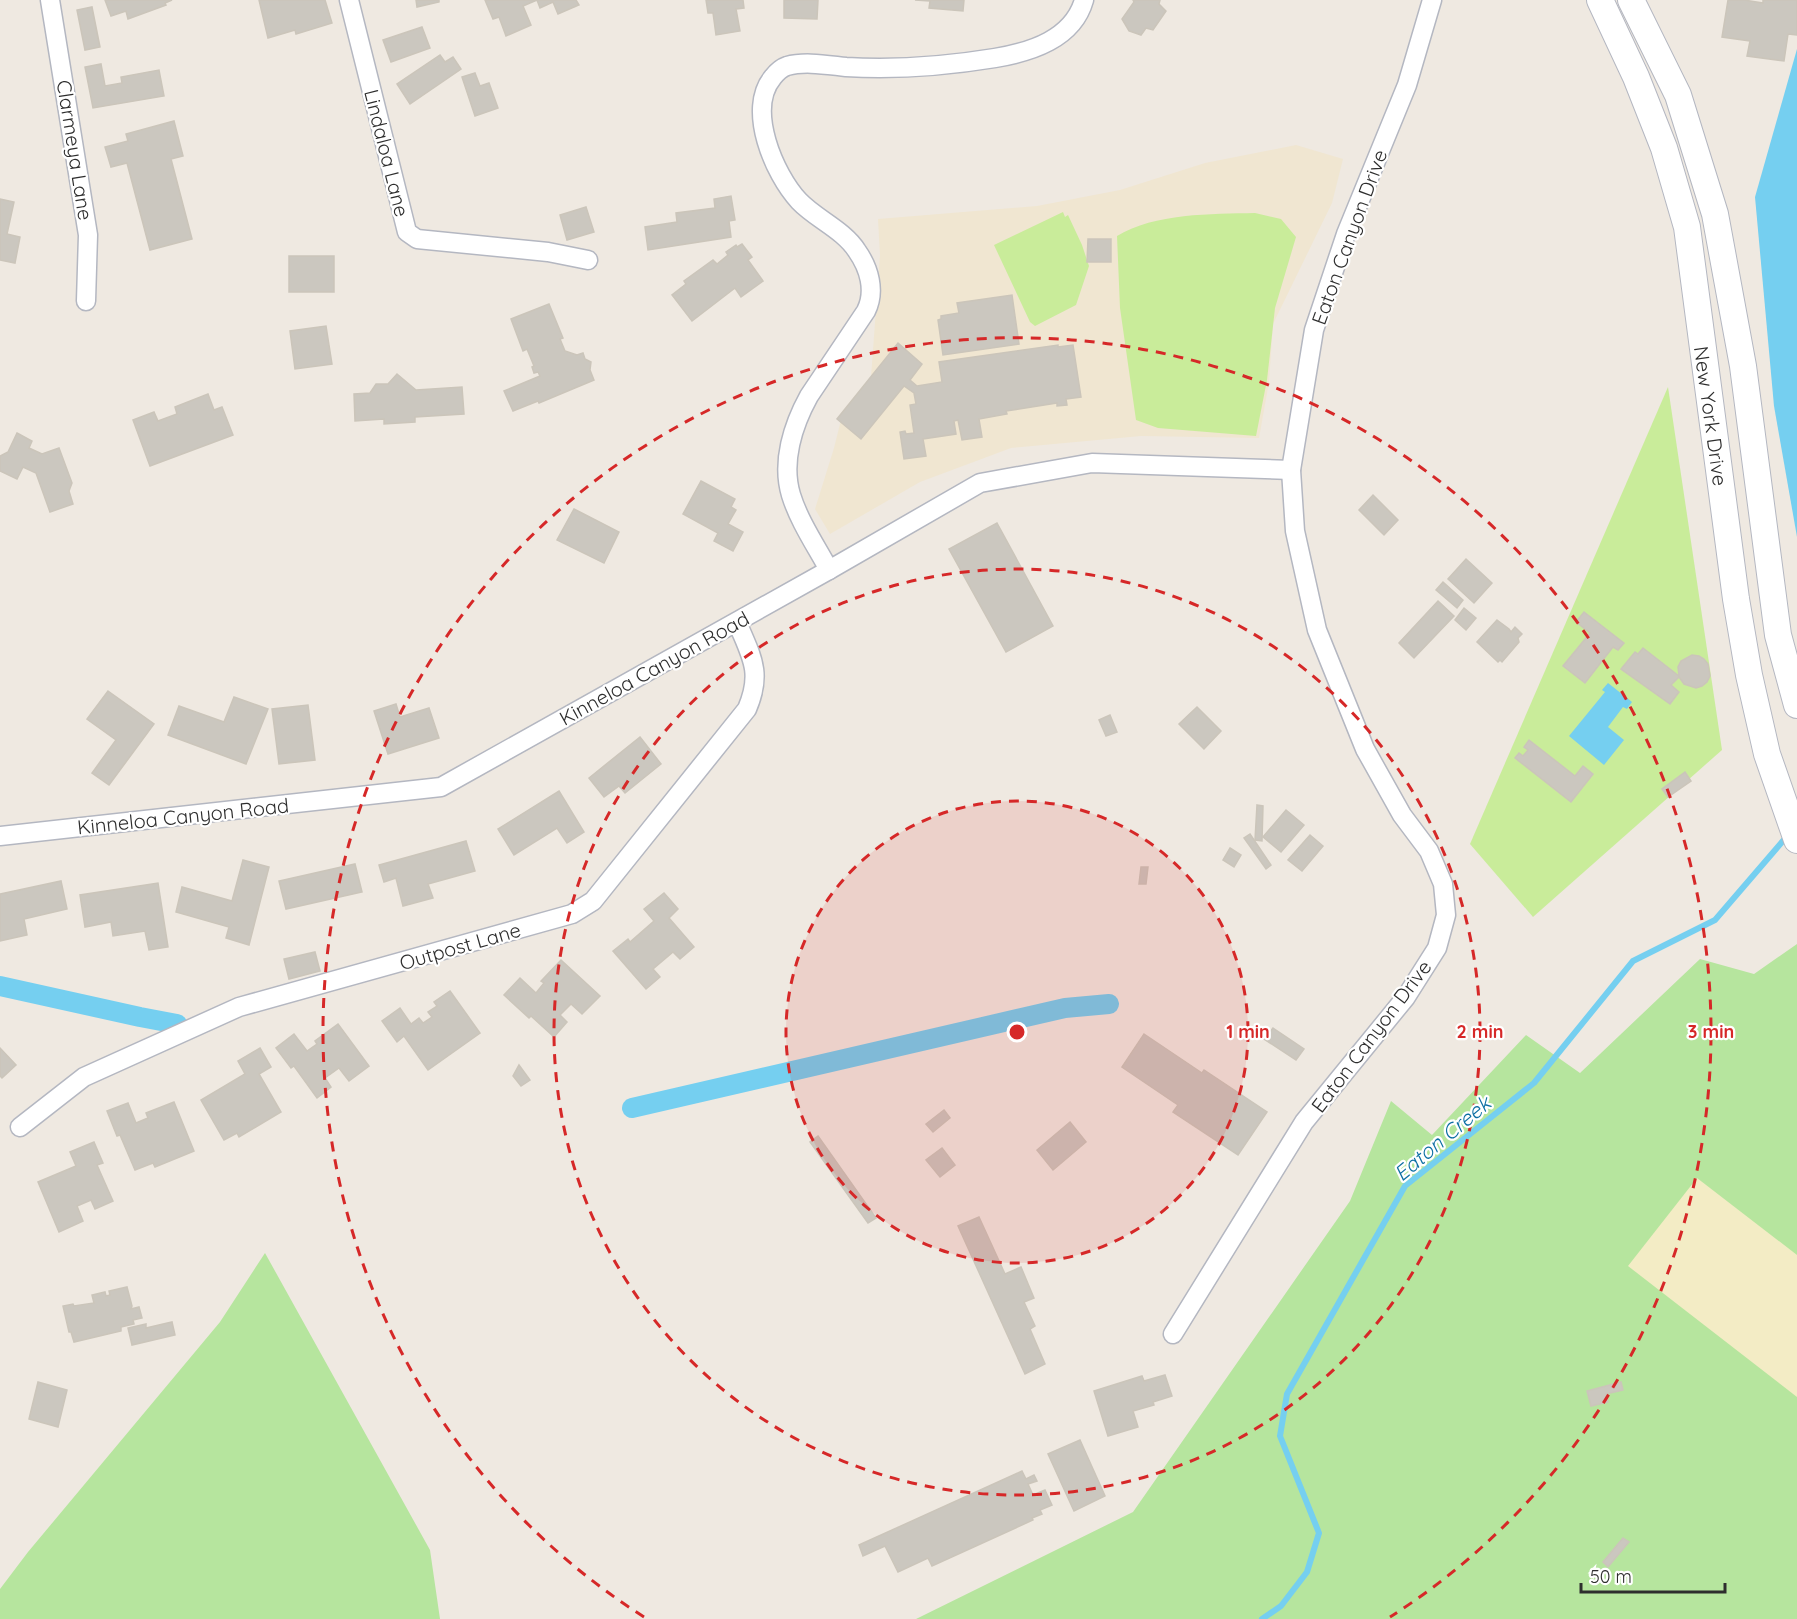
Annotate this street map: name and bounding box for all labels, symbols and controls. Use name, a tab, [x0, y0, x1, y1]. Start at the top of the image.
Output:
street label: Clarmeya Lane	[52, 78, 98, 222]
street label: Lindaloa Lane	[359, 87, 415, 219]
street label: Eaton Canyon Drive	[1306, 146, 1392, 328]
street label: New York Drive	[1689, 345, 1733, 487]
street label: Kinneloa Canyon Road	[555, 605, 753, 731]
street label: Kinneloa Canyon Road	[76, 792, 290, 840]
street label: Outpost Lane	[397, 917, 523, 975]
street label: Eaton Canyon Drive	[1306, 955, 1436, 1117]
text: 1 min	[1226, 1020, 1270, 1043]
text: 2 min	[1457, 1020, 1503, 1043]
text: 3 min	[1688, 1020, 1734, 1043]
centre of rings	[1007, 1022, 1027, 1042]
water label: Eaton Creek	[1388, 1089, 1497, 1186]
scale bar	[1581, 1556, 1725, 1594]
text: 50 m	[1590, 1565, 1632, 1588]

